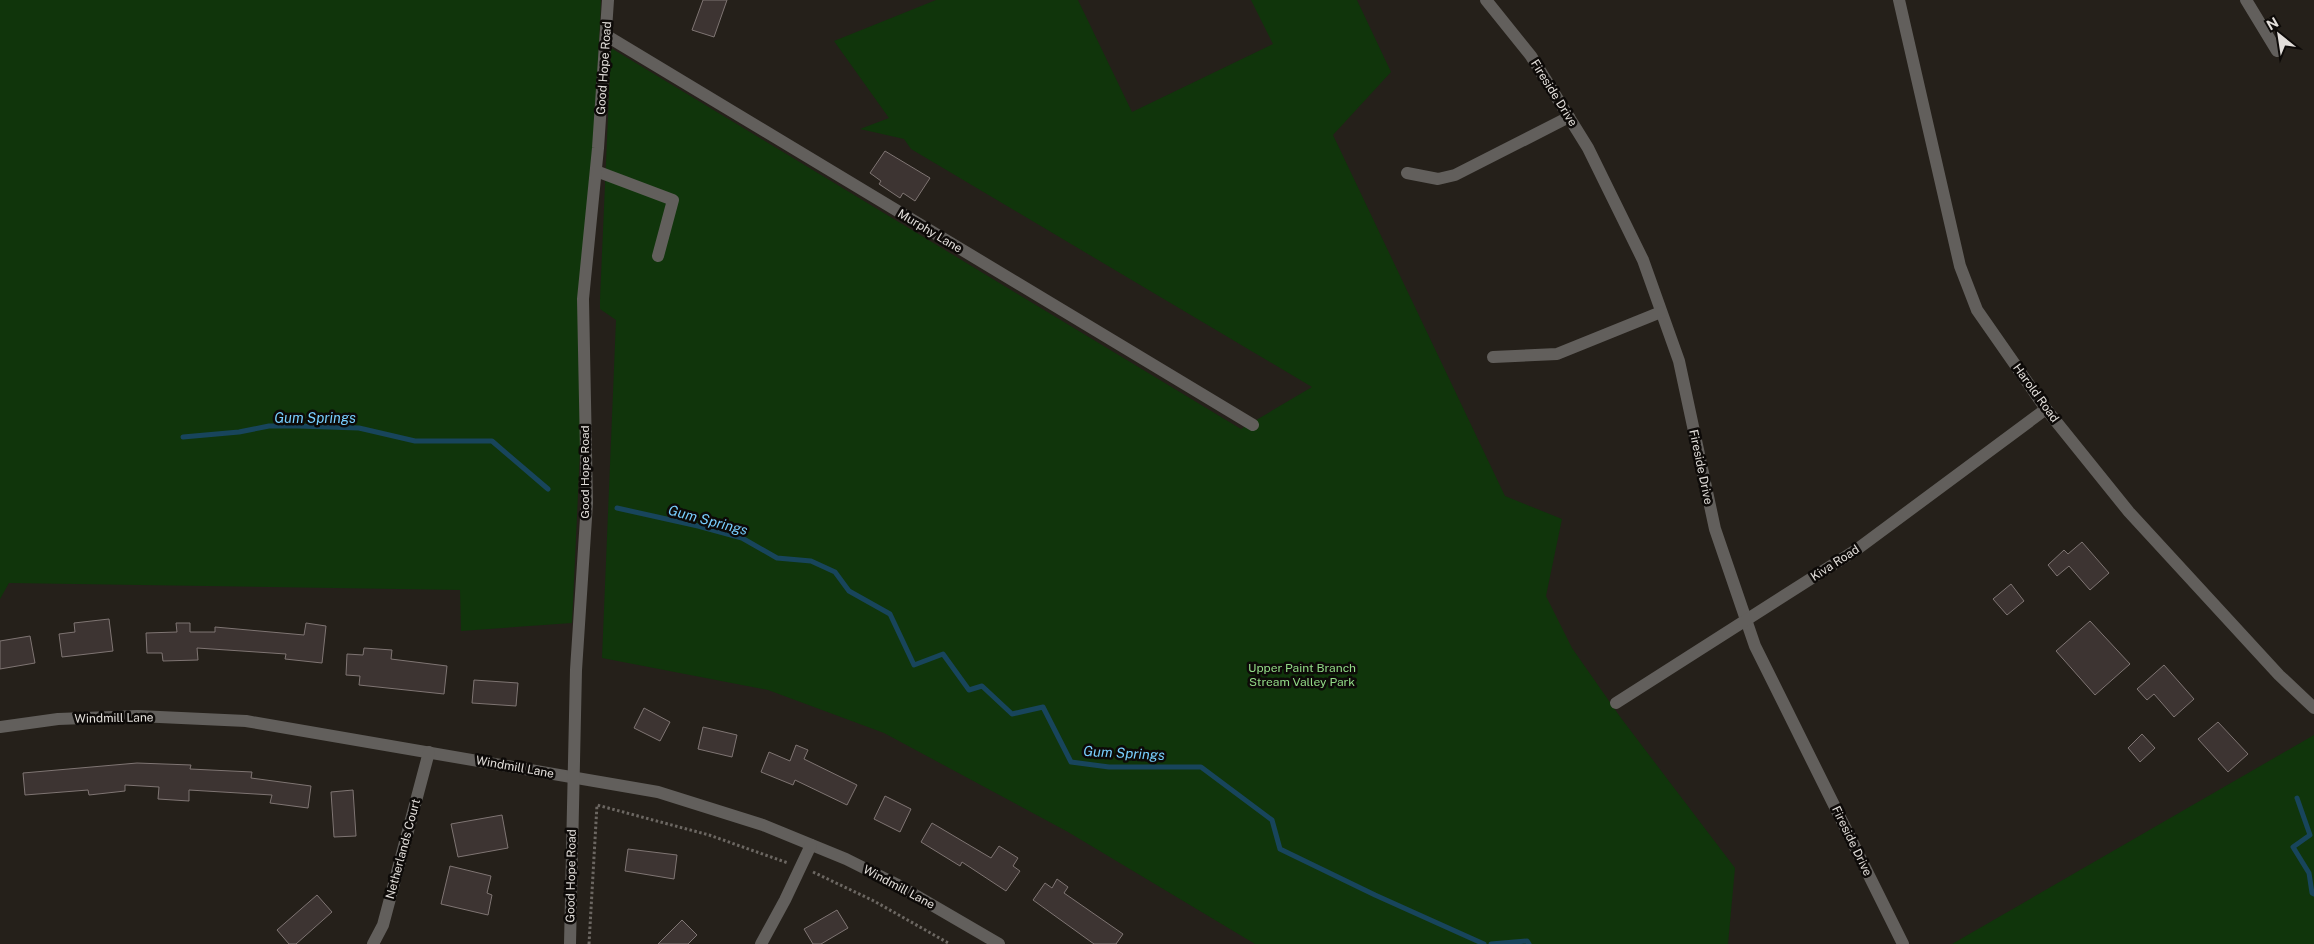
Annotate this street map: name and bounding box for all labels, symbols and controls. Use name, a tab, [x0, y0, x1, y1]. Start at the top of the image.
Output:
north arrow	[2254, 10, 2304, 60]
text: N	[2264, 14, 2281, 33]
street label: Good Hope Road	[594, 21, 614, 115]
street label: Fireside Drive	[1528, 57, 1580, 129]
street label: Murphy Lane	[895, 206, 965, 256]
street label: Harold Road	[2010, 361, 2062, 425]
water label: Gum Springs	[274, 410, 356, 426]
street label: Good Hope Road	[578, 425, 592, 519]
street label: Fireside Drive	[1686, 428, 1716, 506]
water label: Gum Springs	[667, 502, 750, 538]
street label: Kiva Road	[1808, 542, 1862, 584]
park label: Upper Paint Branch Stream Valley Park	[1248, 661, 1356, 689]
street label: Windmill Lane	[74, 710, 154, 726]
water label: Gum Springs	[1083, 743, 1165, 763]
street label: Windmill Lane	[475, 753, 555, 781]
street label: Netherlands Court	[383, 797, 423, 901]
street label: Fireside Drive	[1829, 804, 1875, 878]
street label: Good Hope Road	[563, 829, 579, 923]
street label: Windmill Lane	[861, 862, 937, 912]

